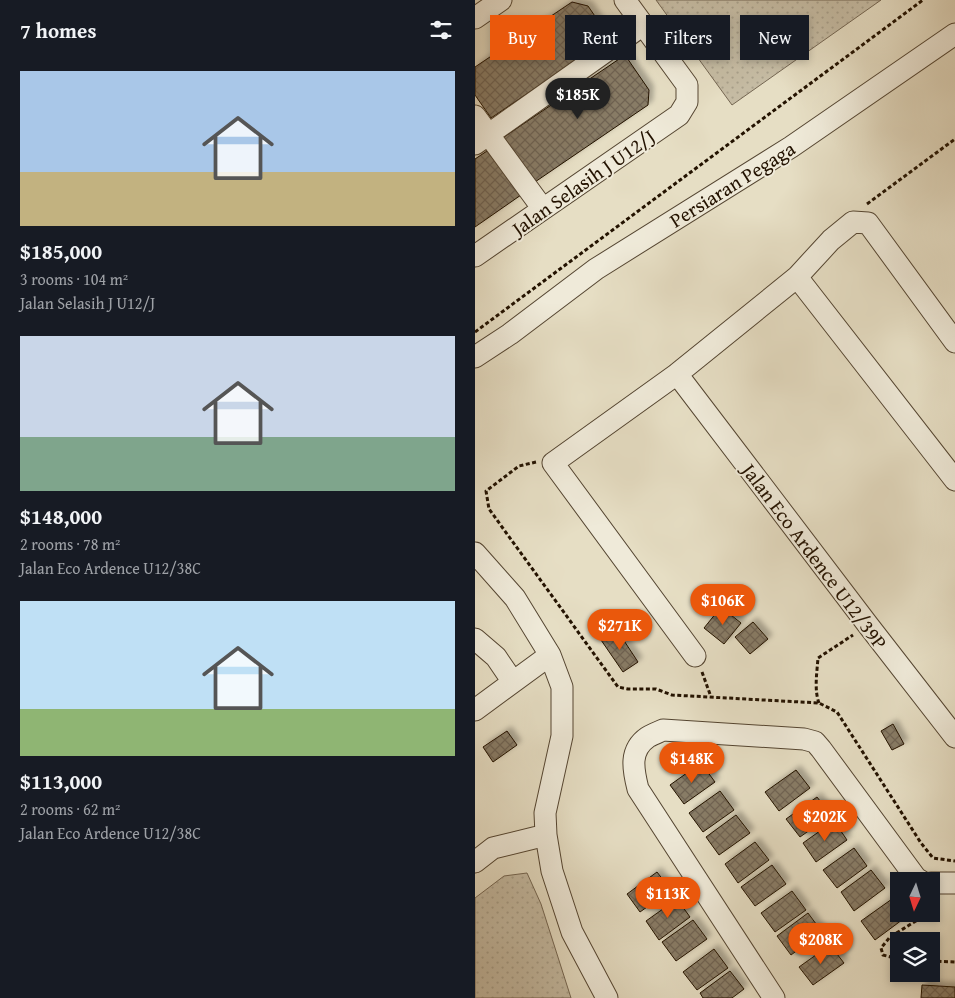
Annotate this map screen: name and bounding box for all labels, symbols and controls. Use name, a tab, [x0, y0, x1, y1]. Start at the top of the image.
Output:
text: 7 homes	[20, 15, 96, 46]
chip: Buy	[490, 15, 555, 60]
chip: Rent	[565, 15, 636, 60]
chip: Filters	[646, 15, 730, 60]
chip: New	[740, 15, 809, 60]
icon: filters	[427, 16, 455, 44]
pin: $185K	[543, 78, 613, 120]
text: $185K	[556, 82, 600, 106]
icon: home	[193, 103, 283, 193]
street label: Jalan Selasih J U12/J	[503, 122, 660, 244]
street label: Persiaran Pegaga	[663, 133, 801, 234]
text: $185,000	[20, 236, 102, 267]
text: 3 rooms · 104 m²	[20, 267, 128, 291]
text: Jalan Selasih J U12/J	[20, 291, 155, 315]
icon: home	[193, 368, 283, 458]
street label: Jalan Eco Ardence U12/39P	[734, 455, 895, 655]
text: $148,000	[20, 501, 102, 532]
text: 2 rooms · 78 m²	[20, 532, 120, 556]
text: Jalan Eco Ardence U12/38C	[20, 556, 201, 580]
pin: $106K	[688, 584, 758, 626]
text: $106K	[701, 588, 745, 612]
pin: $271K	[585, 608, 655, 651]
text: $271K	[598, 613, 642, 637]
icon: home	[193, 633, 283, 723]
pin: $148K	[657, 742, 727, 784]
text: $148K	[670, 746, 714, 770]
text: $113,000	[20, 766, 102, 797]
text: 2 rooms · 62 m²	[20, 797, 120, 821]
pin: $202K	[790, 800, 860, 842]
text: $202K	[803, 804, 847, 828]
text: Jalan Eco Ardence U12/38C	[20, 821, 201, 845]
north arrow	[890, 872, 940, 922]
map controls	[890, 872, 940, 982]
pin: $113K	[633, 876, 703, 919]
text: $113K	[646, 881, 690, 905]
pin: $208K	[786, 922, 856, 965]
text: $208K	[799, 927, 843, 951]
button: layers	[890, 932, 940, 982]

